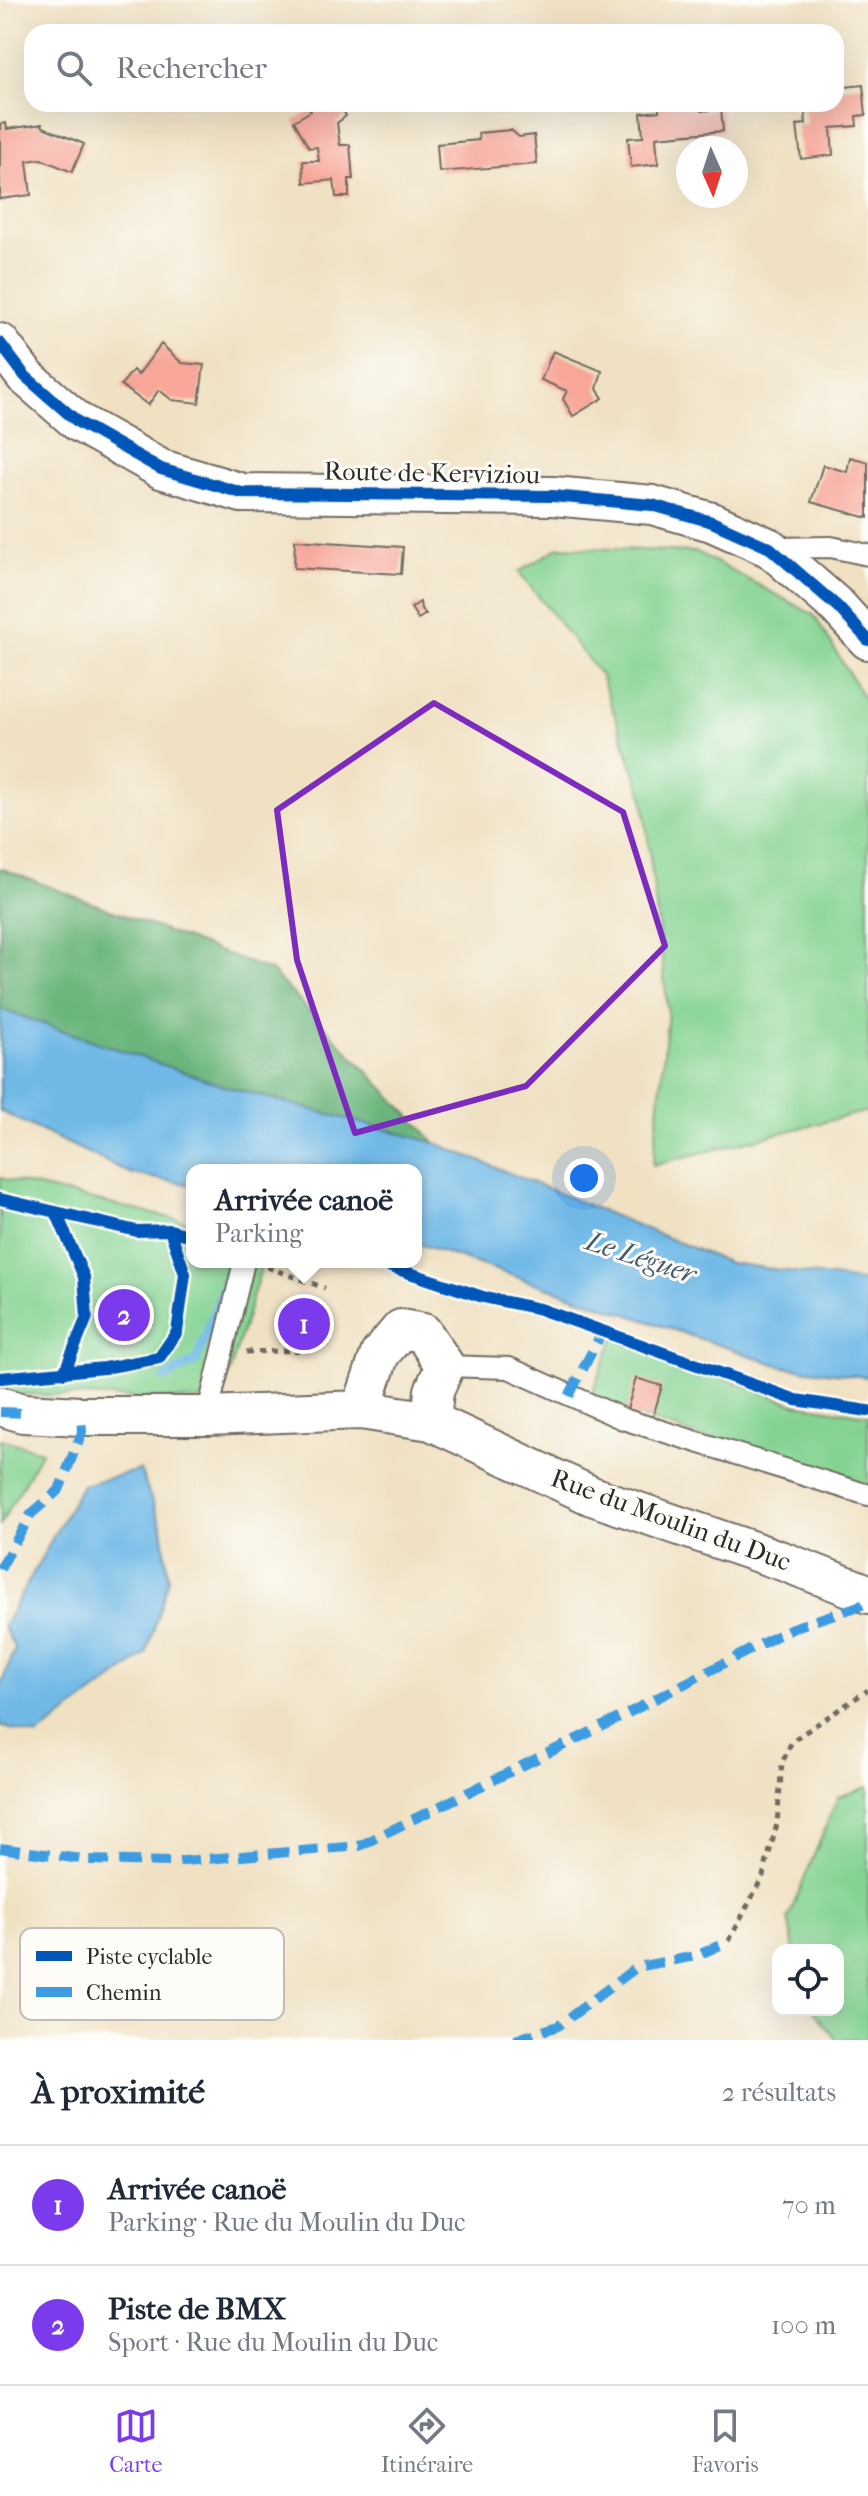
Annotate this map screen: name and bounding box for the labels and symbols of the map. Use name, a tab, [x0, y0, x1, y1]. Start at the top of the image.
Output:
north arrow	[676, 136, 748, 208]
street label: Route de Kerviziou	[324, 456, 541, 490]
your location	[564, 1158, 604, 1198]
water label: Le Léguer	[580, 1223, 703, 1291]
pin: 2	[98, 1285, 150, 1345]
pin: 1	[278, 1294, 330, 1354]
street label: Rue du Moulin du Duc	[547, 1462, 795, 1578]
legend	[20, 1928, 284, 2020]
text: Piste cyclable	[86, 1944, 212, 1970]
text: Chemin	[86, 1980, 162, 2006]

